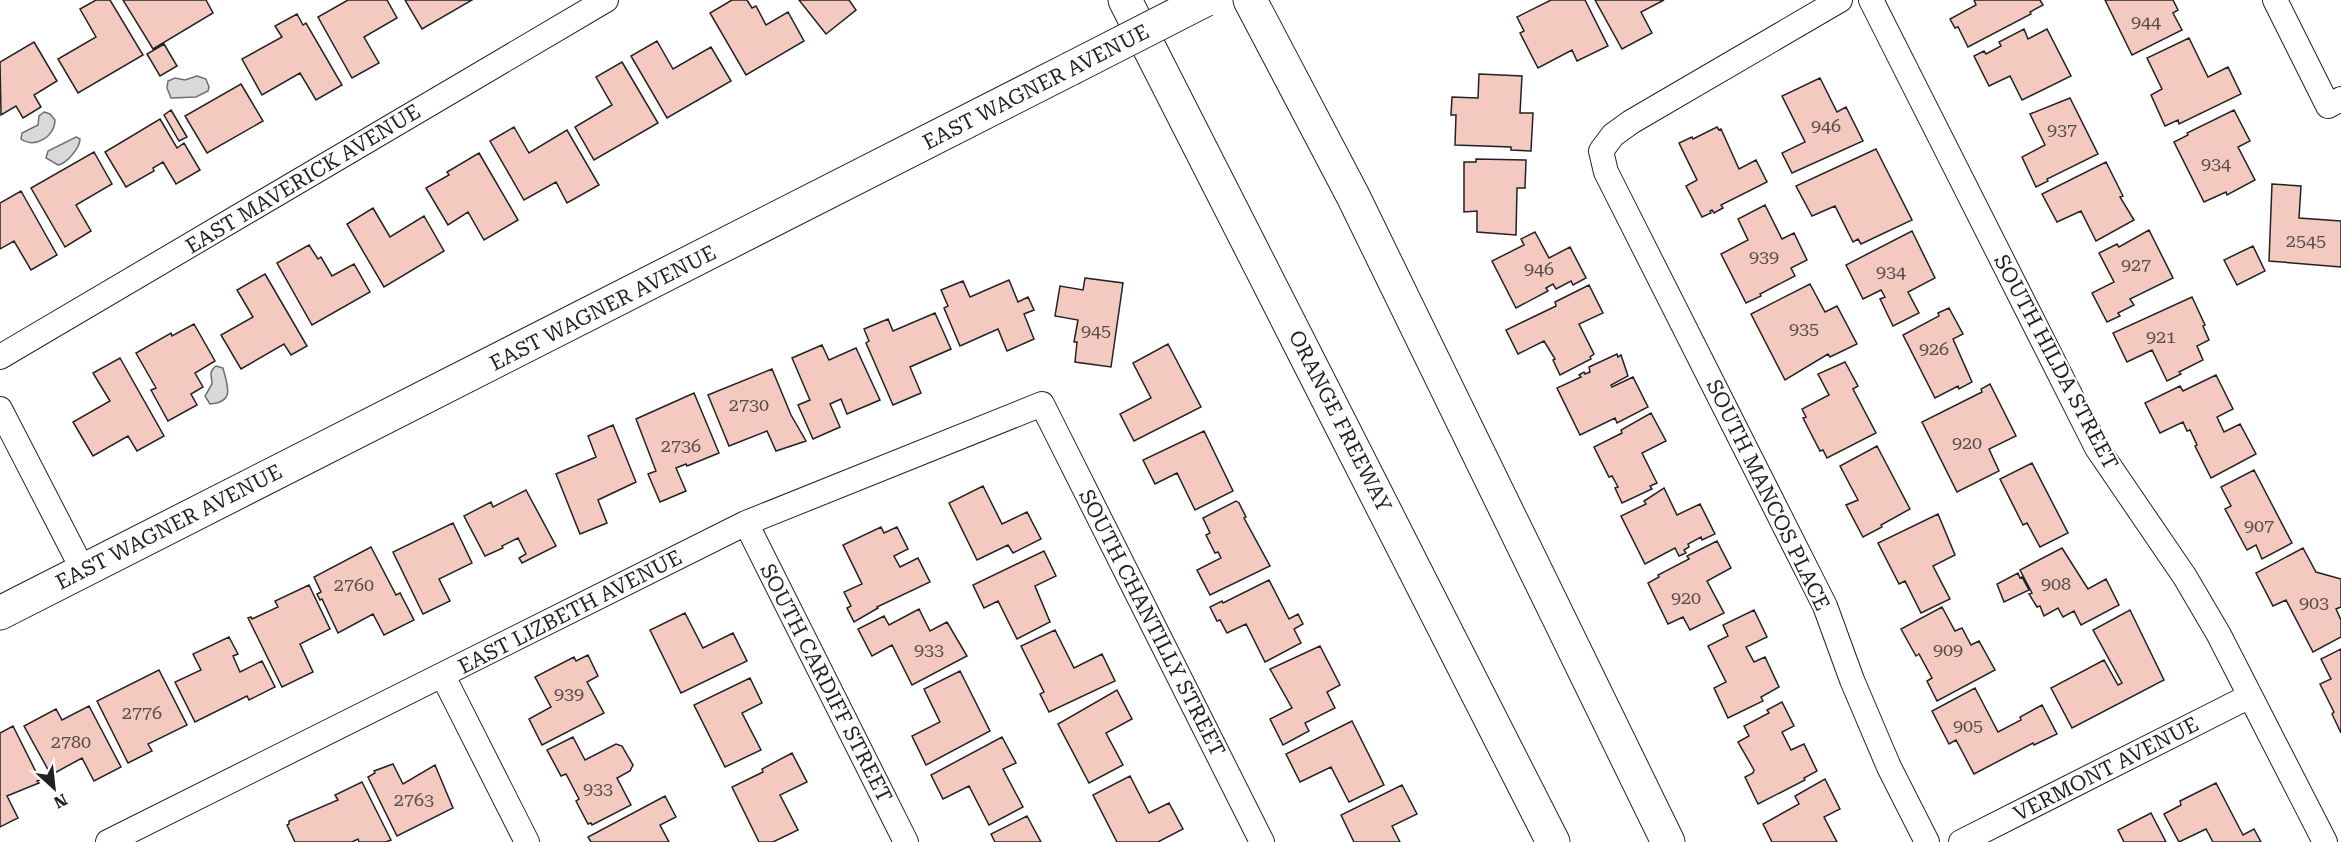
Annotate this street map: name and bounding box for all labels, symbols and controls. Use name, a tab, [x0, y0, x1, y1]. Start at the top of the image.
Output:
house number: 944	[2131, 11, 2161, 32]
street label: EAST WAGNER AVENUE	[919, 19, 1153, 155]
street label: EAST MAVERICK AVENUE	[181, 99, 425, 259]
house number: 946	[1811, 115, 1841, 136]
house number: 937	[2047, 119, 2077, 140]
house number: 934	[2201, 153, 2231, 174]
house number: 2545	[2286, 230, 2326, 251]
street label: EAST WAGNER AVENUE	[486, 240, 720, 376]
house number: 939	[1749, 246, 1779, 267]
street label: SOUTH HILDA STREET	[1989, 251, 2123, 473]
house number: 927	[2121, 254, 2151, 275]
house number: 946	[1524, 258, 1554, 279]
house number: 934	[1876, 261, 1906, 282]
house number: 935	[1789, 318, 1819, 339]
house number: 945	[1081, 320, 1111, 341]
street label: ORANGE FREEWAY	[1284, 326, 1396, 516]
house number: 921	[2146, 326, 2176, 347]
house number: 926	[1919, 338, 1949, 359]
street label: SOUTH MANCOS PLACE	[1702, 376, 1834, 614]
house number: 2730	[729, 394, 769, 415]
house number: 920	[1952, 432, 1982, 453]
house number: 2736	[661, 435, 701, 456]
street label: EAST WAGNER AVENUE	[52, 459, 286, 595]
street label: SOUTH CHANTILLY STREET	[1074, 486, 1230, 760]
house number: 907	[2244, 515, 2274, 536]
street label: EAST LIZBETH AVENUE	[454, 545, 686, 679]
street label: SOUTH CARDIFF STREET	[755, 560, 897, 806]
house number: 908	[2041, 573, 2071, 594]
house number: 2760	[334, 574, 374, 595]
house number: 920	[1671, 587, 1701, 608]
house number: 903	[2299, 592, 2329, 613]
house number: 933	[914, 639, 944, 660]
house number: 909	[1933, 639, 1963, 660]
house number: 939	[554, 683, 584, 704]
house number: 2776	[122, 702, 162, 723]
street label: VERMONT AVENUE	[2010, 712, 2202, 826]
house number: 905	[1953, 715, 1983, 736]
house number: 2780	[51, 731, 91, 752]
north arrow	[24, 758, 84, 818]
house number: 933	[583, 778, 613, 799]
house number: 2763	[394, 789, 434, 810]
text: N	[51, 790, 70, 812]

